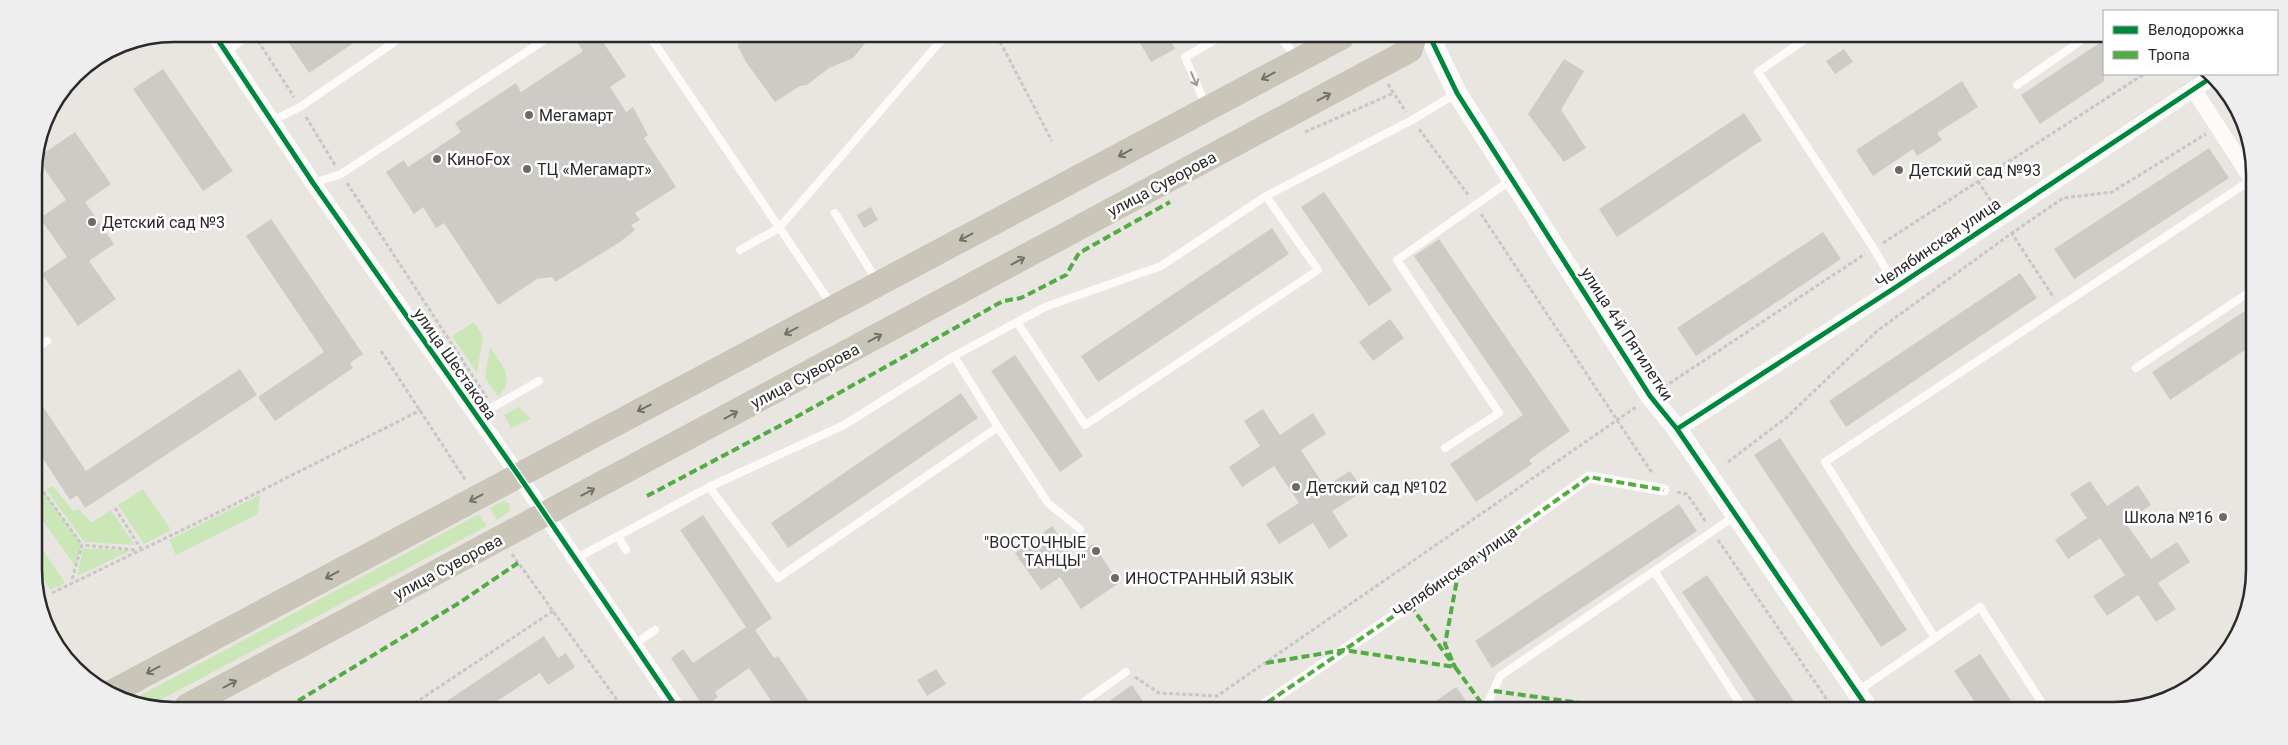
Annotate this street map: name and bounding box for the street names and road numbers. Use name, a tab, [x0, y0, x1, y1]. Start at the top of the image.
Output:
street label: улица Суворова	[1105, 147, 1219, 221]
street label: Челябинская улица	[1872, 194, 2004, 292]
street label: улица 4-й Пятилетки	[1577, 264, 1677, 404]
street label: улица Шестакова	[409, 305, 501, 423]
street label: улица Суворова	[748, 339, 862, 413]
street label: Челябинская улица	[1389, 522, 1521, 622]
street label: улица Суворова	[391, 530, 505, 604]

